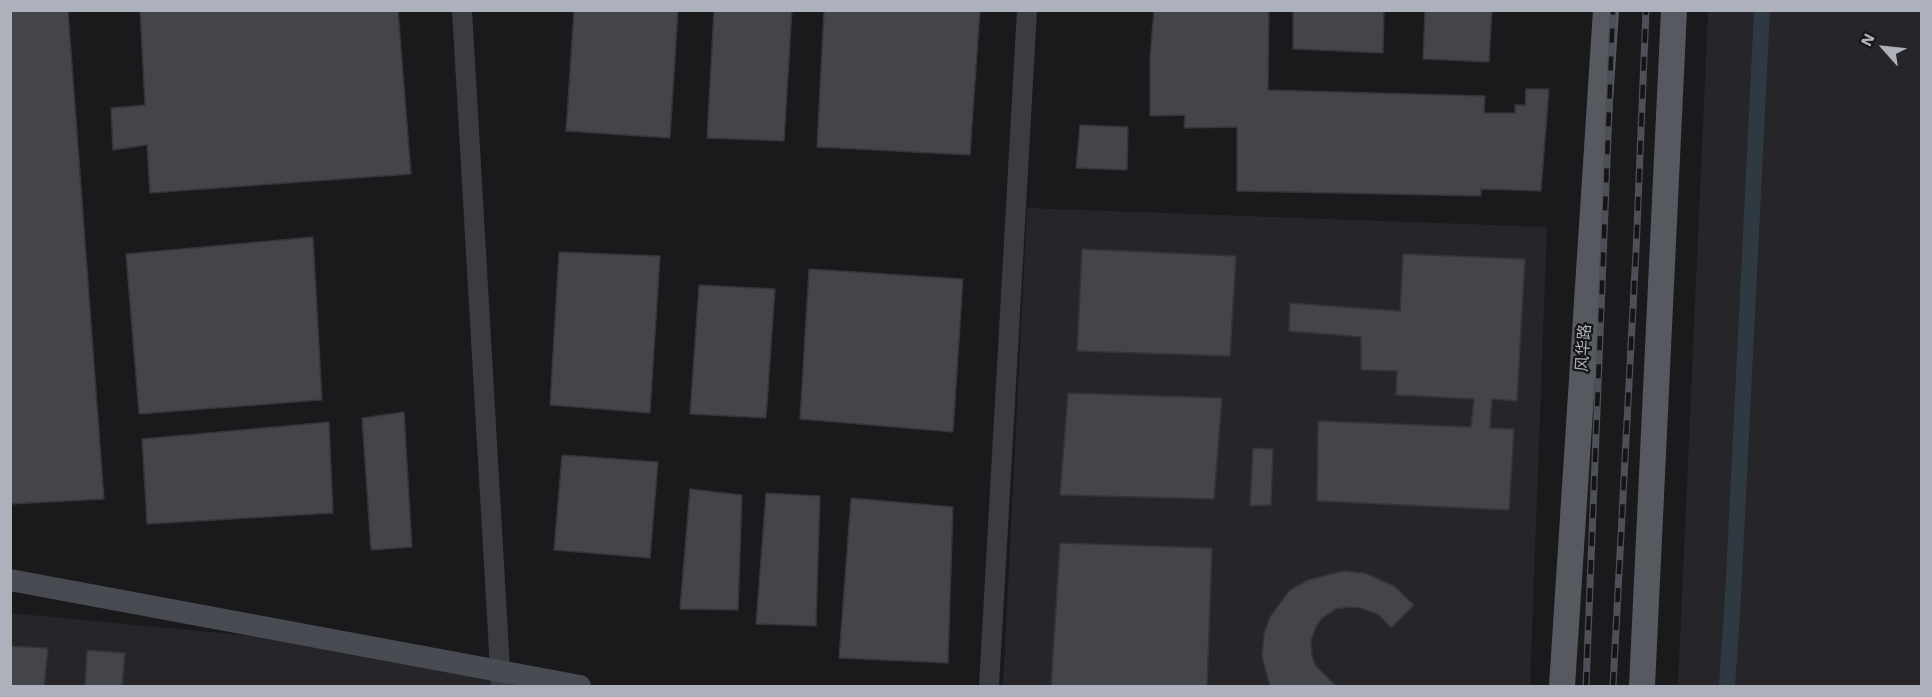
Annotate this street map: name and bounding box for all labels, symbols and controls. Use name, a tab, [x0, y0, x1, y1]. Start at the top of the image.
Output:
north arrow	[1854, 18, 1914, 78]
text: N	[1856, 30, 1879, 49]
street label: 风华路	[1573, 323, 1595, 373]

